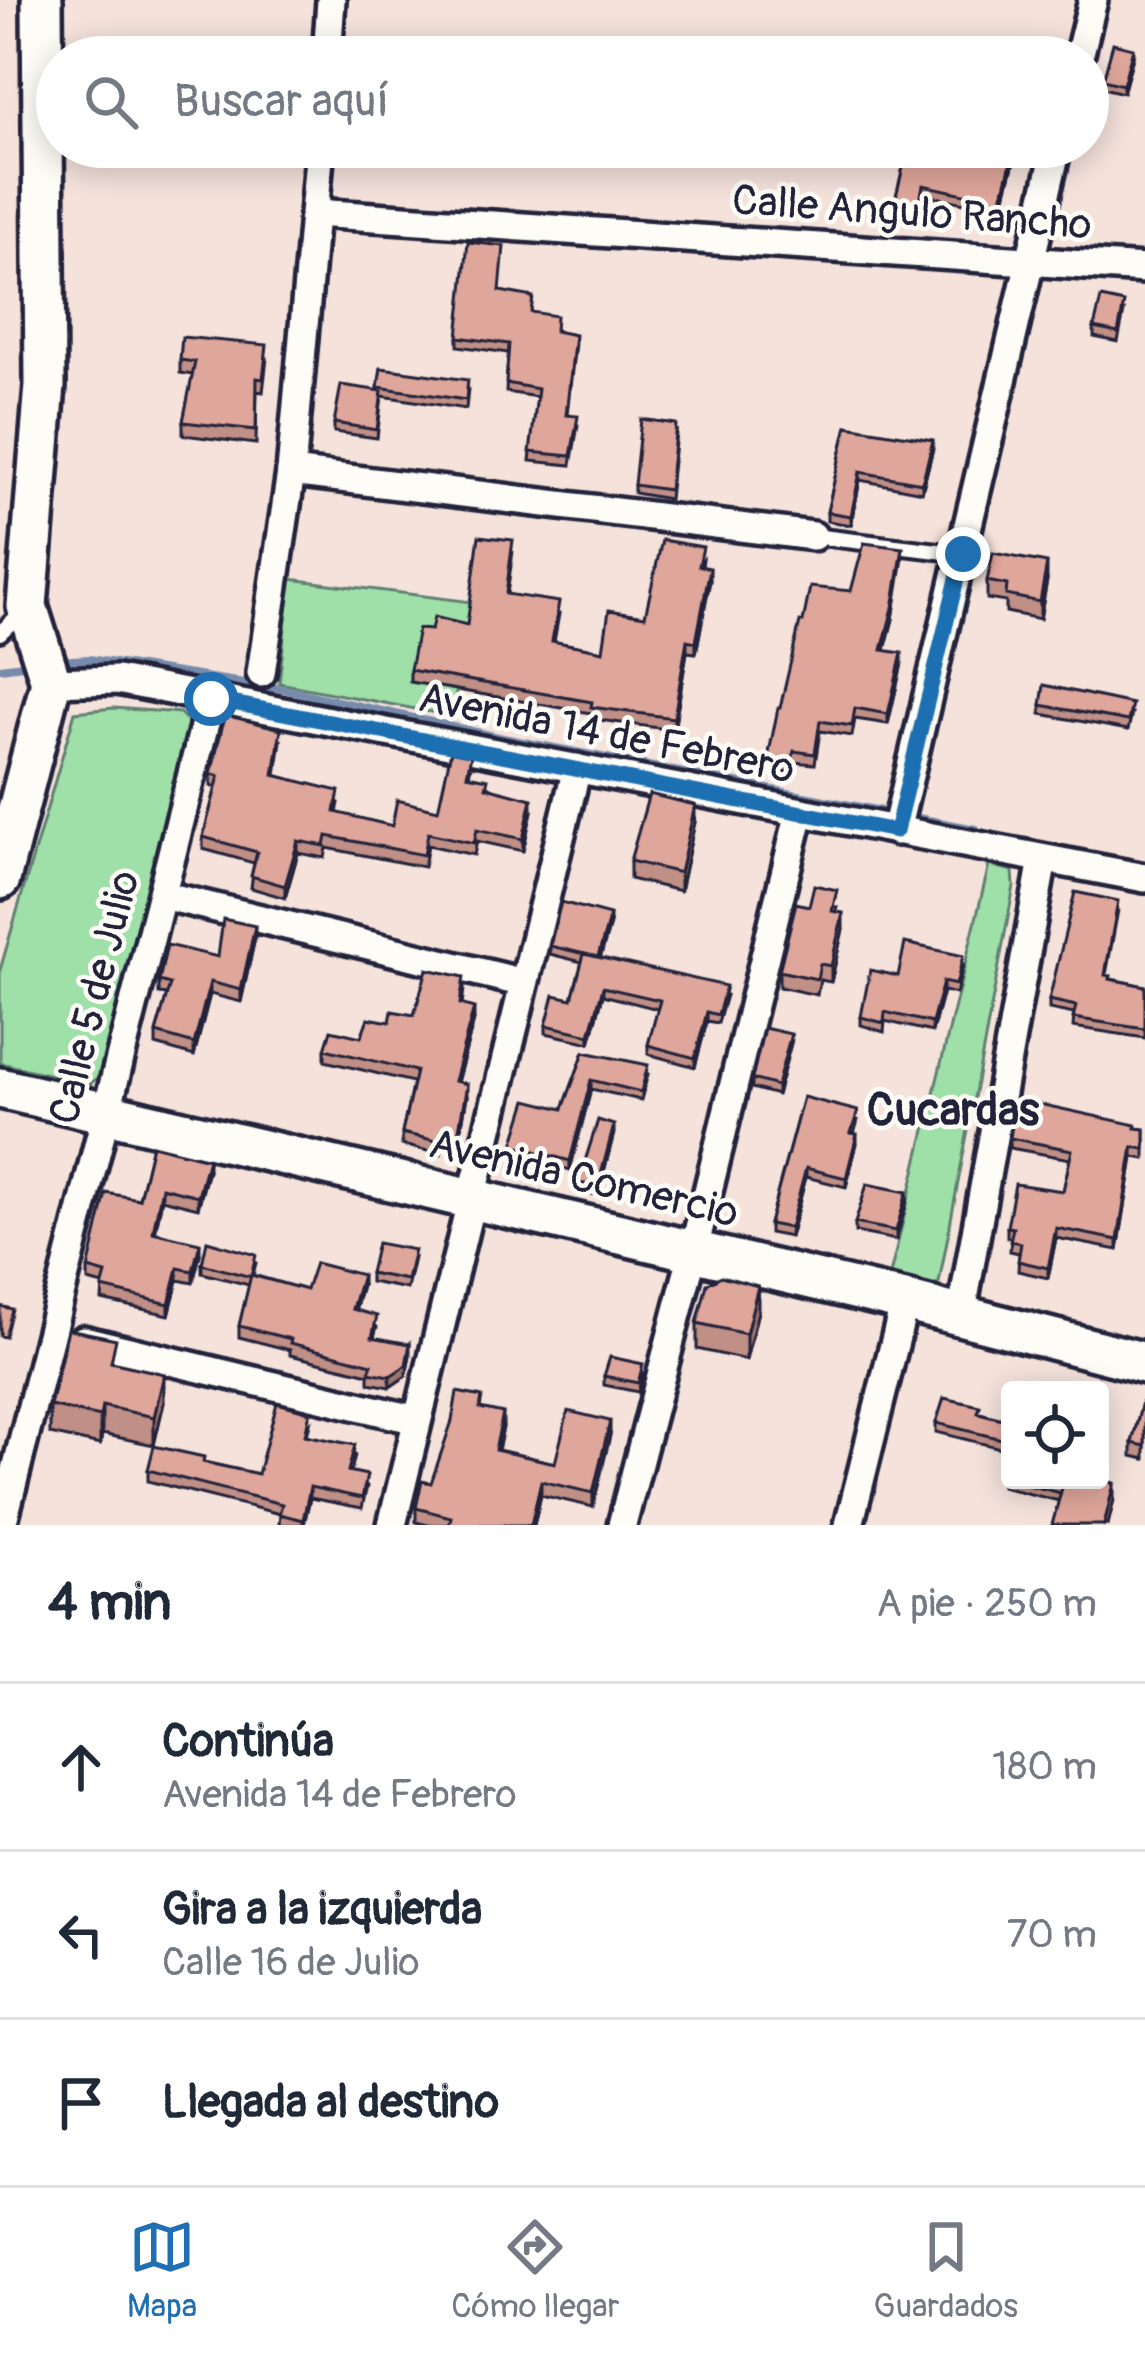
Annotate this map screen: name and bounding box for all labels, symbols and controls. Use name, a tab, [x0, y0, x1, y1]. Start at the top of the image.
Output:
search box	[36, 36, 1109, 168]
icon: search	[78, 69, 144, 135]
text: Buscar aquí	[174, 74, 389, 130]
street label: Calle Angulo Rancho	[730, 174, 1093, 251]
route end	[936, 527, 990, 581]
route start	[184, 672, 238, 726]
street label: Avenida 14 de Febrero	[414, 672, 799, 796]
street label: Calle 5 de Julio	[38, 865, 152, 1130]
district label: Cucardas	[867, 1083, 1040, 1139]
street label: Avenida Comercio	[424, 1118, 743, 1240]
map controls	[1001, 1381, 1109, 1489]
button: locate	[1001, 1381, 1109, 1489]
text: 4 min	[48, 1571, 171, 1635]
text: A pie · 250 m	[876, 1579, 1097, 1628]
text: Continúa	[162, 1714, 334, 1770]
icon: ahead	[48, 1734, 114, 1800]
text: 180 m	[992, 1742, 1097, 1791]
text: Avenida 14 de Febrero	[162, 1770, 516, 1819]
text: Gira a la izquierda	[162, 1882, 482, 1938]
icon: left	[48, 1902, 114, 1968]
text: 70 m	[1007, 1910, 1097, 1959]
text: Calle 16 de Julio	[162, 1938, 420, 1987]
icon: arrive	[48, 2070, 114, 2136]
text: Llegada al destino	[162, 2075, 499, 2131]
tab: Mapa	[127, 2214, 197, 2327]
tab: Cómo llegar	[451, 2214, 619, 2327]
tab: Guardados	[874, 2214, 1018, 2327]

